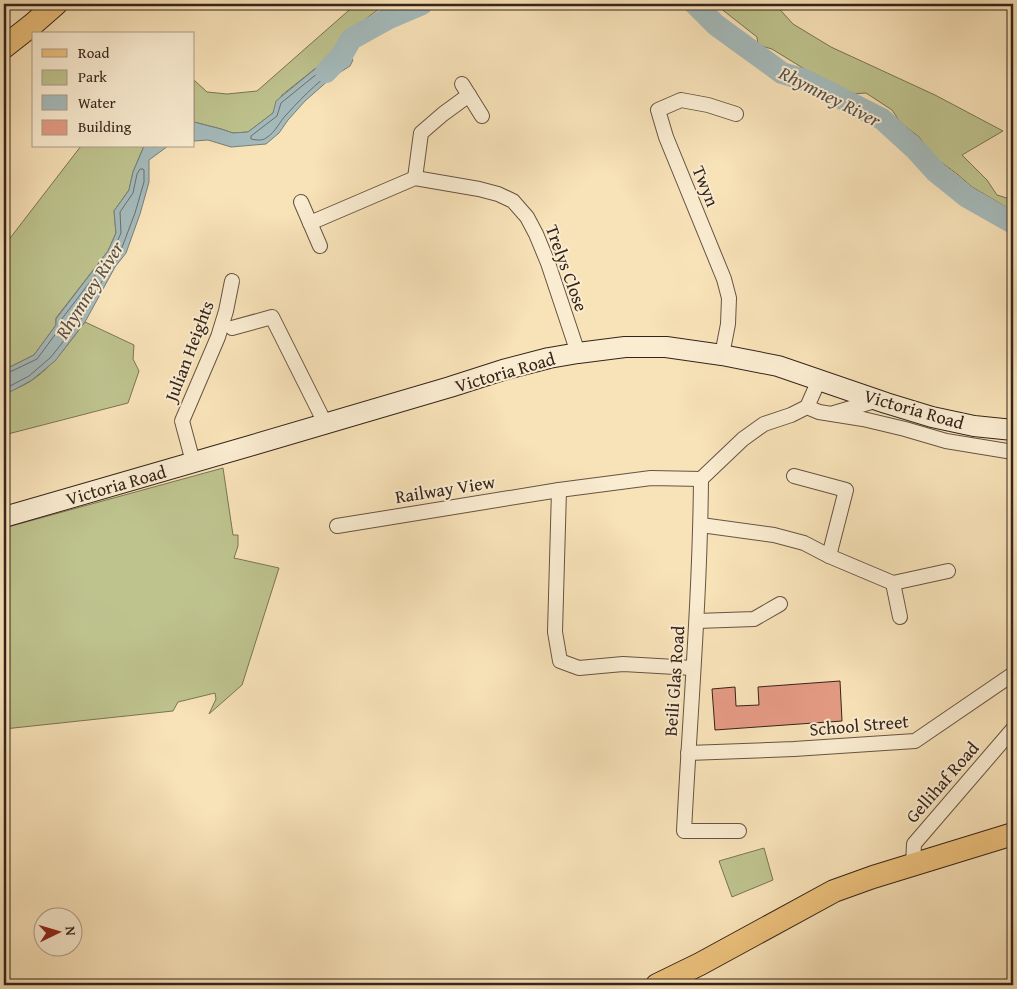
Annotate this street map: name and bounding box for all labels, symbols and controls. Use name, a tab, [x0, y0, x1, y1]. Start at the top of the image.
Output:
legend	[32, 32, 195, 148]
text: Road	[78, 42, 109, 63]
water label: Rhymney River	[773, 58, 886, 134]
text: Park	[78, 66, 107, 87]
text: Water	[78, 92, 116, 113]
text: Building	[78, 116, 132, 137]
street label: Twyn	[686, 161, 726, 211]
street label: Trelys Close	[539, 221, 595, 315]
water label: Rhymney River	[47, 235, 131, 345]
street label: Julian Heights	[157, 297, 221, 407]
street label: Victoria Road	[452, 345, 559, 399]
street label: Victoria Road	[861, 382, 968, 436]
street label: Victoria Road	[63, 458, 170, 512]
street label: Railway View	[393, 468, 497, 510]
street label: Beili Glas Road	[657, 624, 691, 737]
street label: School Street	[808, 707, 910, 743]
street label: Gellihaf Road	[899, 735, 985, 829]
north arrow	[32, 906, 82, 956]
text: N	[61, 925, 81, 937]

